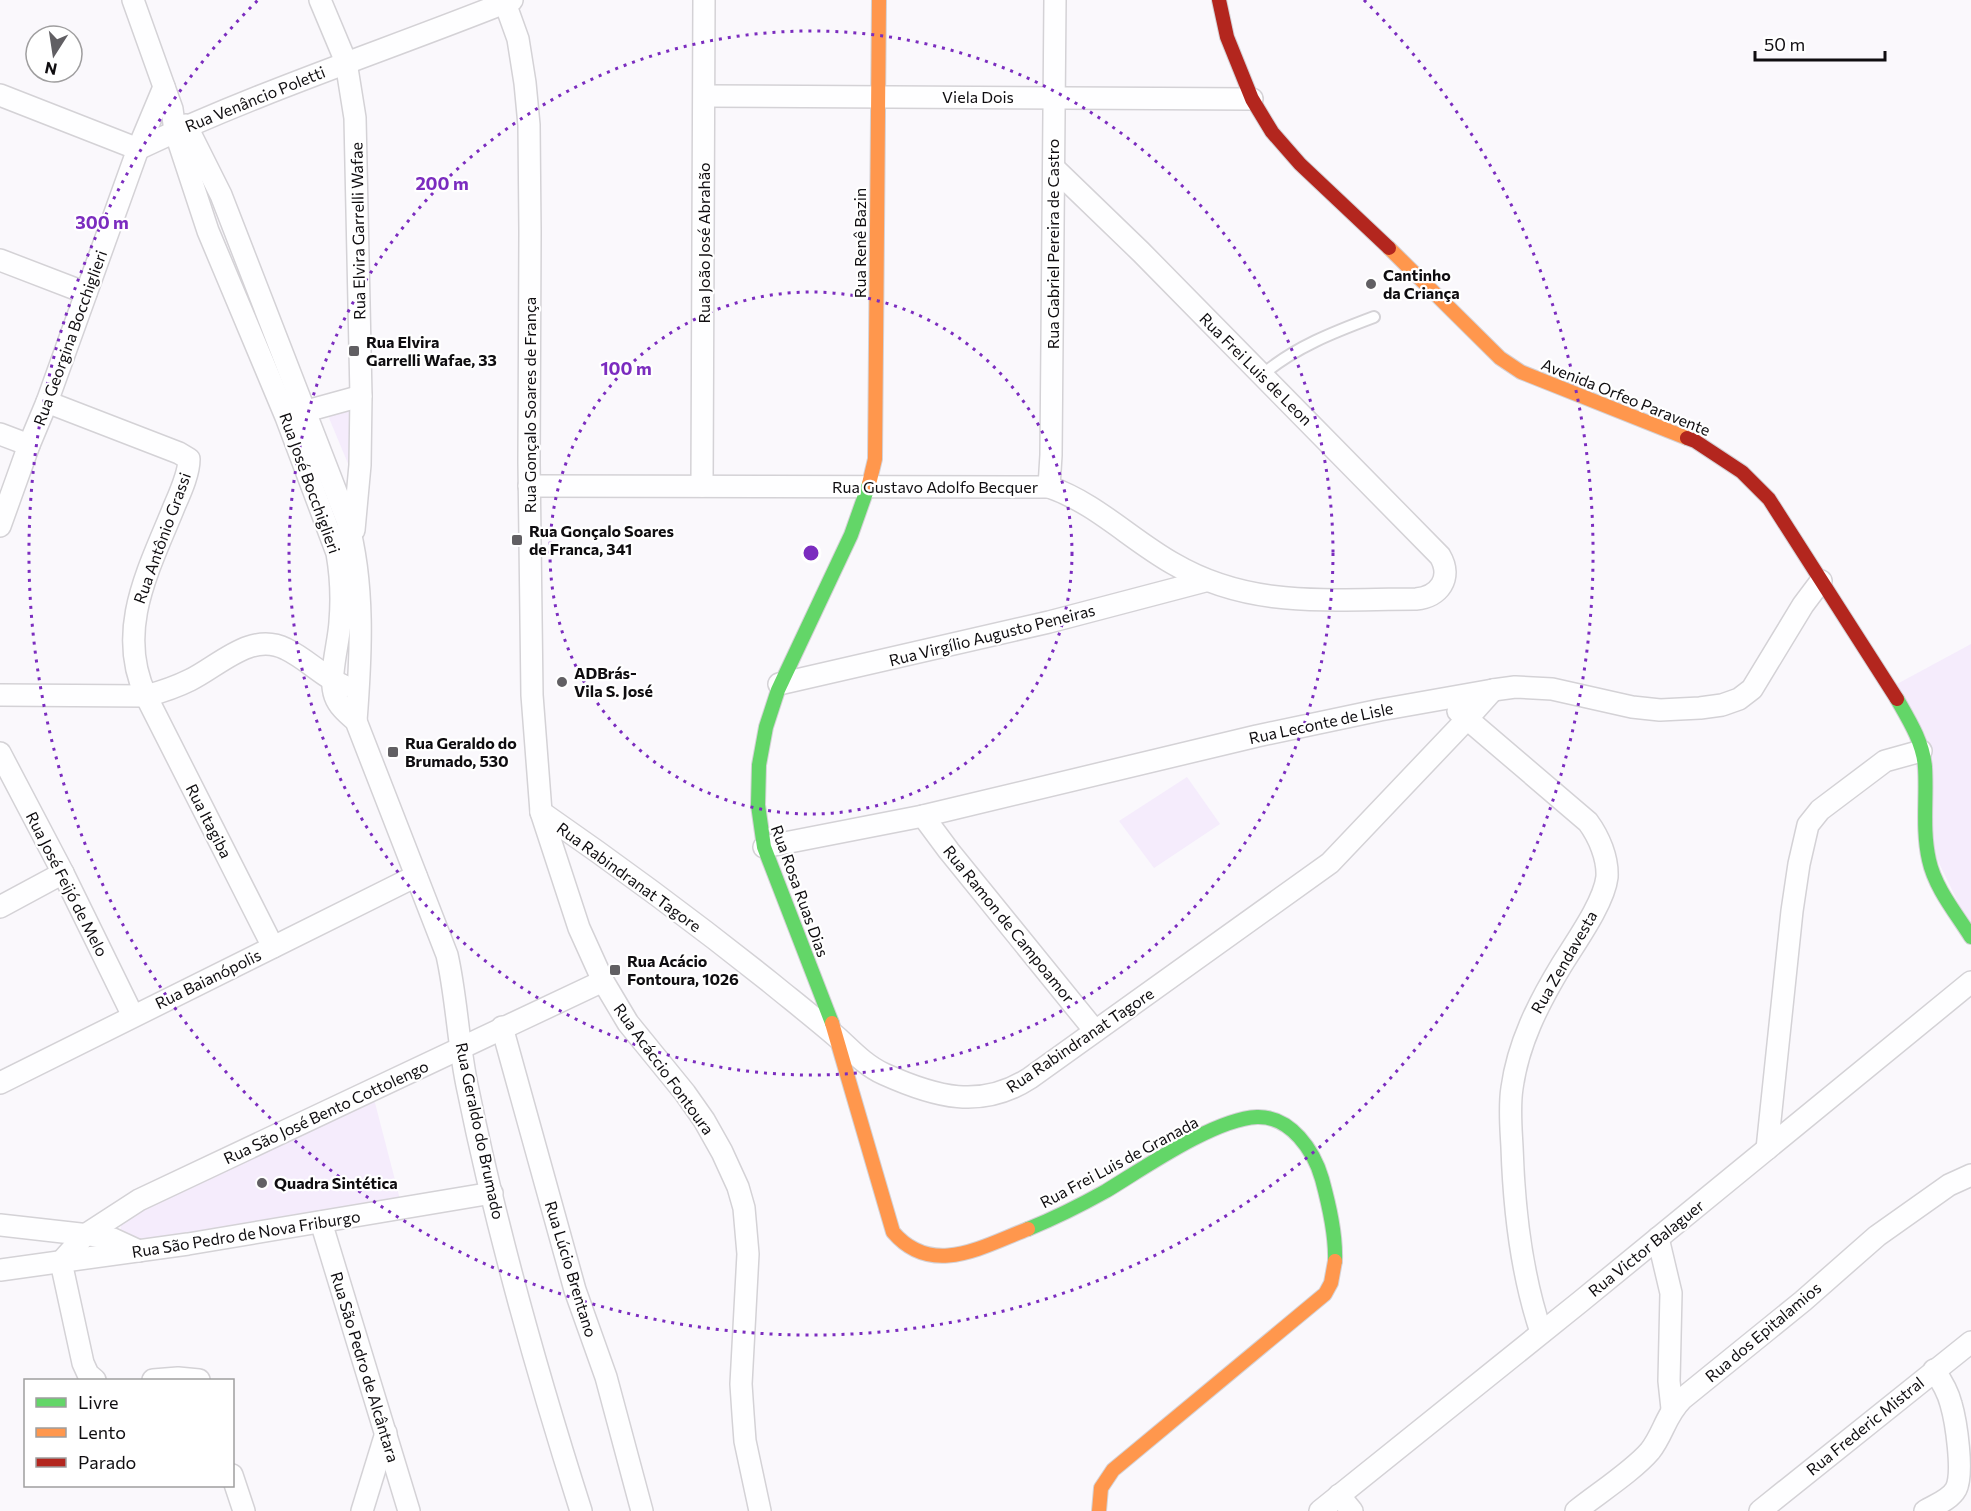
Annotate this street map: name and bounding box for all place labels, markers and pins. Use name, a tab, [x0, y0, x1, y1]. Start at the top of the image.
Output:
place label: Cantinho da Criança	[1383, 265, 1460, 302]
marker: Cantinho da Criança	[1364, 277, 1378, 291]
place label: Rua Elvira Garrelli Wafae, 33	[366, 332, 497, 369]
marker: Rua Elvira Garrelli Wafae, 33	[347, 344, 361, 358]
place label: Rua Gonçalo Soares de Franca, 341	[529, 521, 674, 558]
marker: Rua Gonçalo Soares de Franca, 341	[510, 533, 524, 547]
centre of rings	[801, 543, 821, 563]
place label: ADBrás- Vila S. José	[574, 663, 653, 700]
marker: ADBrás- Vila S. José	[555, 675, 569, 689]
place label: Rua Geraldo do Brumado, 530	[405, 733, 517, 770]
marker: Rua Geraldo do Brumado, 530	[386, 745, 400, 759]
place label: Rua Acácio Fontoura, 1026	[627, 951, 739, 988]
marker: Rua Acácio Fontoura, 1026	[608, 963, 622, 977]
place label: Quadra Sintética	[274, 1173, 398, 1192]
marker: Quadra Sintética	[255, 1176, 269, 1190]

